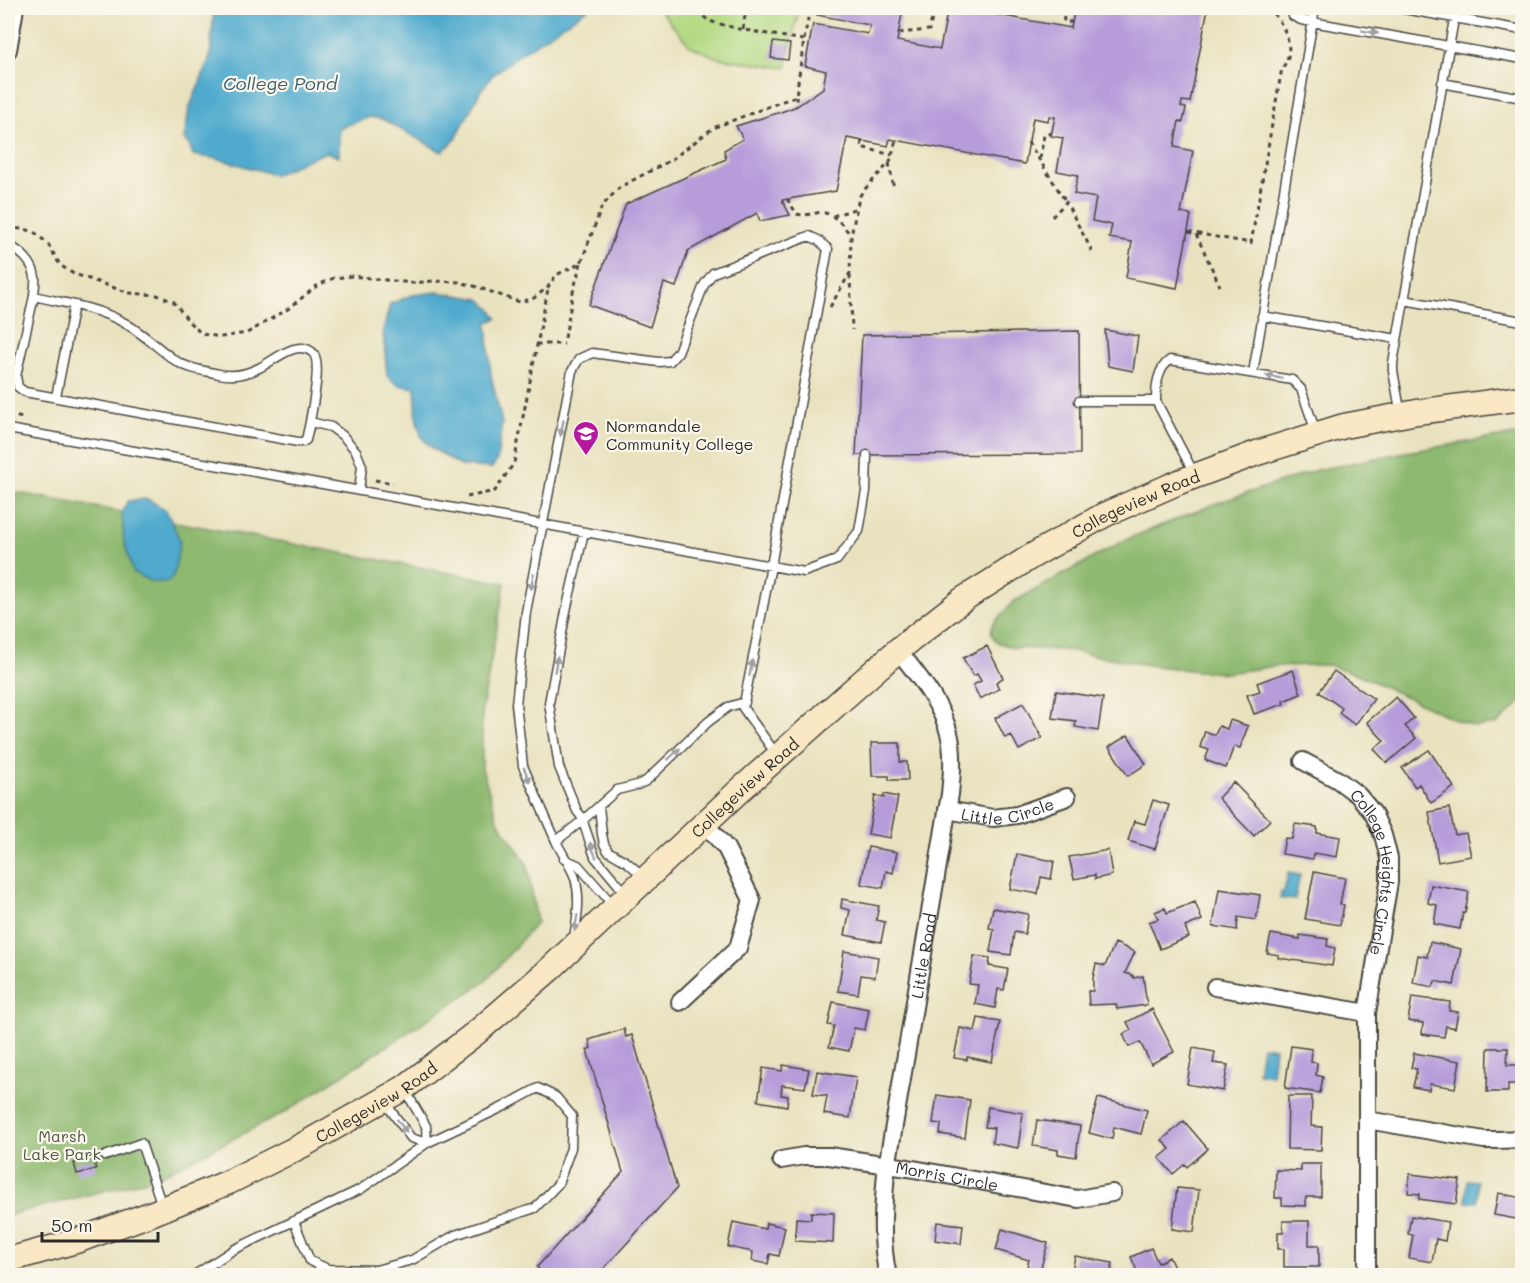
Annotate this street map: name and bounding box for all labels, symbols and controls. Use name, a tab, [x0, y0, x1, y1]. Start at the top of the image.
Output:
one-way arrow	[1361, 28, 1380, 37]
water label: College Pond	[223, 71, 339, 95]
one-way arrow	[1264, 372, 1283, 381]
place label: Normandale Community College	[606, 415, 753, 454]
one-way arrow	[557, 419, 566, 438]
school or university icon: Normandale Community College	[571, 419, 601, 457]
street label: Collegeview Road	[1067, 465, 1202, 542]
one-way arrow	[527, 573, 536, 592]
one-way arrow	[552, 654, 561, 673]
one-way arrow	[747, 658, 756, 677]
street label: Collegeview Road	[686, 733, 803, 842]
one-way arrow	[667, 748, 681, 762]
one-way arrow	[522, 766, 532, 784]
street label: College Heights Circle	[1346, 784, 1400, 957]
street label: Little Circle	[960, 792, 1057, 828]
one-way arrow	[588, 841, 598, 859]
street label: Little Road	[905, 911, 940, 1000]
one-way arrow	[571, 914, 580, 933]
street label: Collegeview Road	[311, 1056, 441, 1147]
one-way arrow	[396, 1117, 408, 1133]
park label: Marsh Lake Park	[23, 1125, 101, 1164]
street label: Morris Circle	[894, 1156, 1000, 1195]
scale bar	[42, 1205, 158, 1243]
text: 50 m	[51, 1213, 93, 1237]

